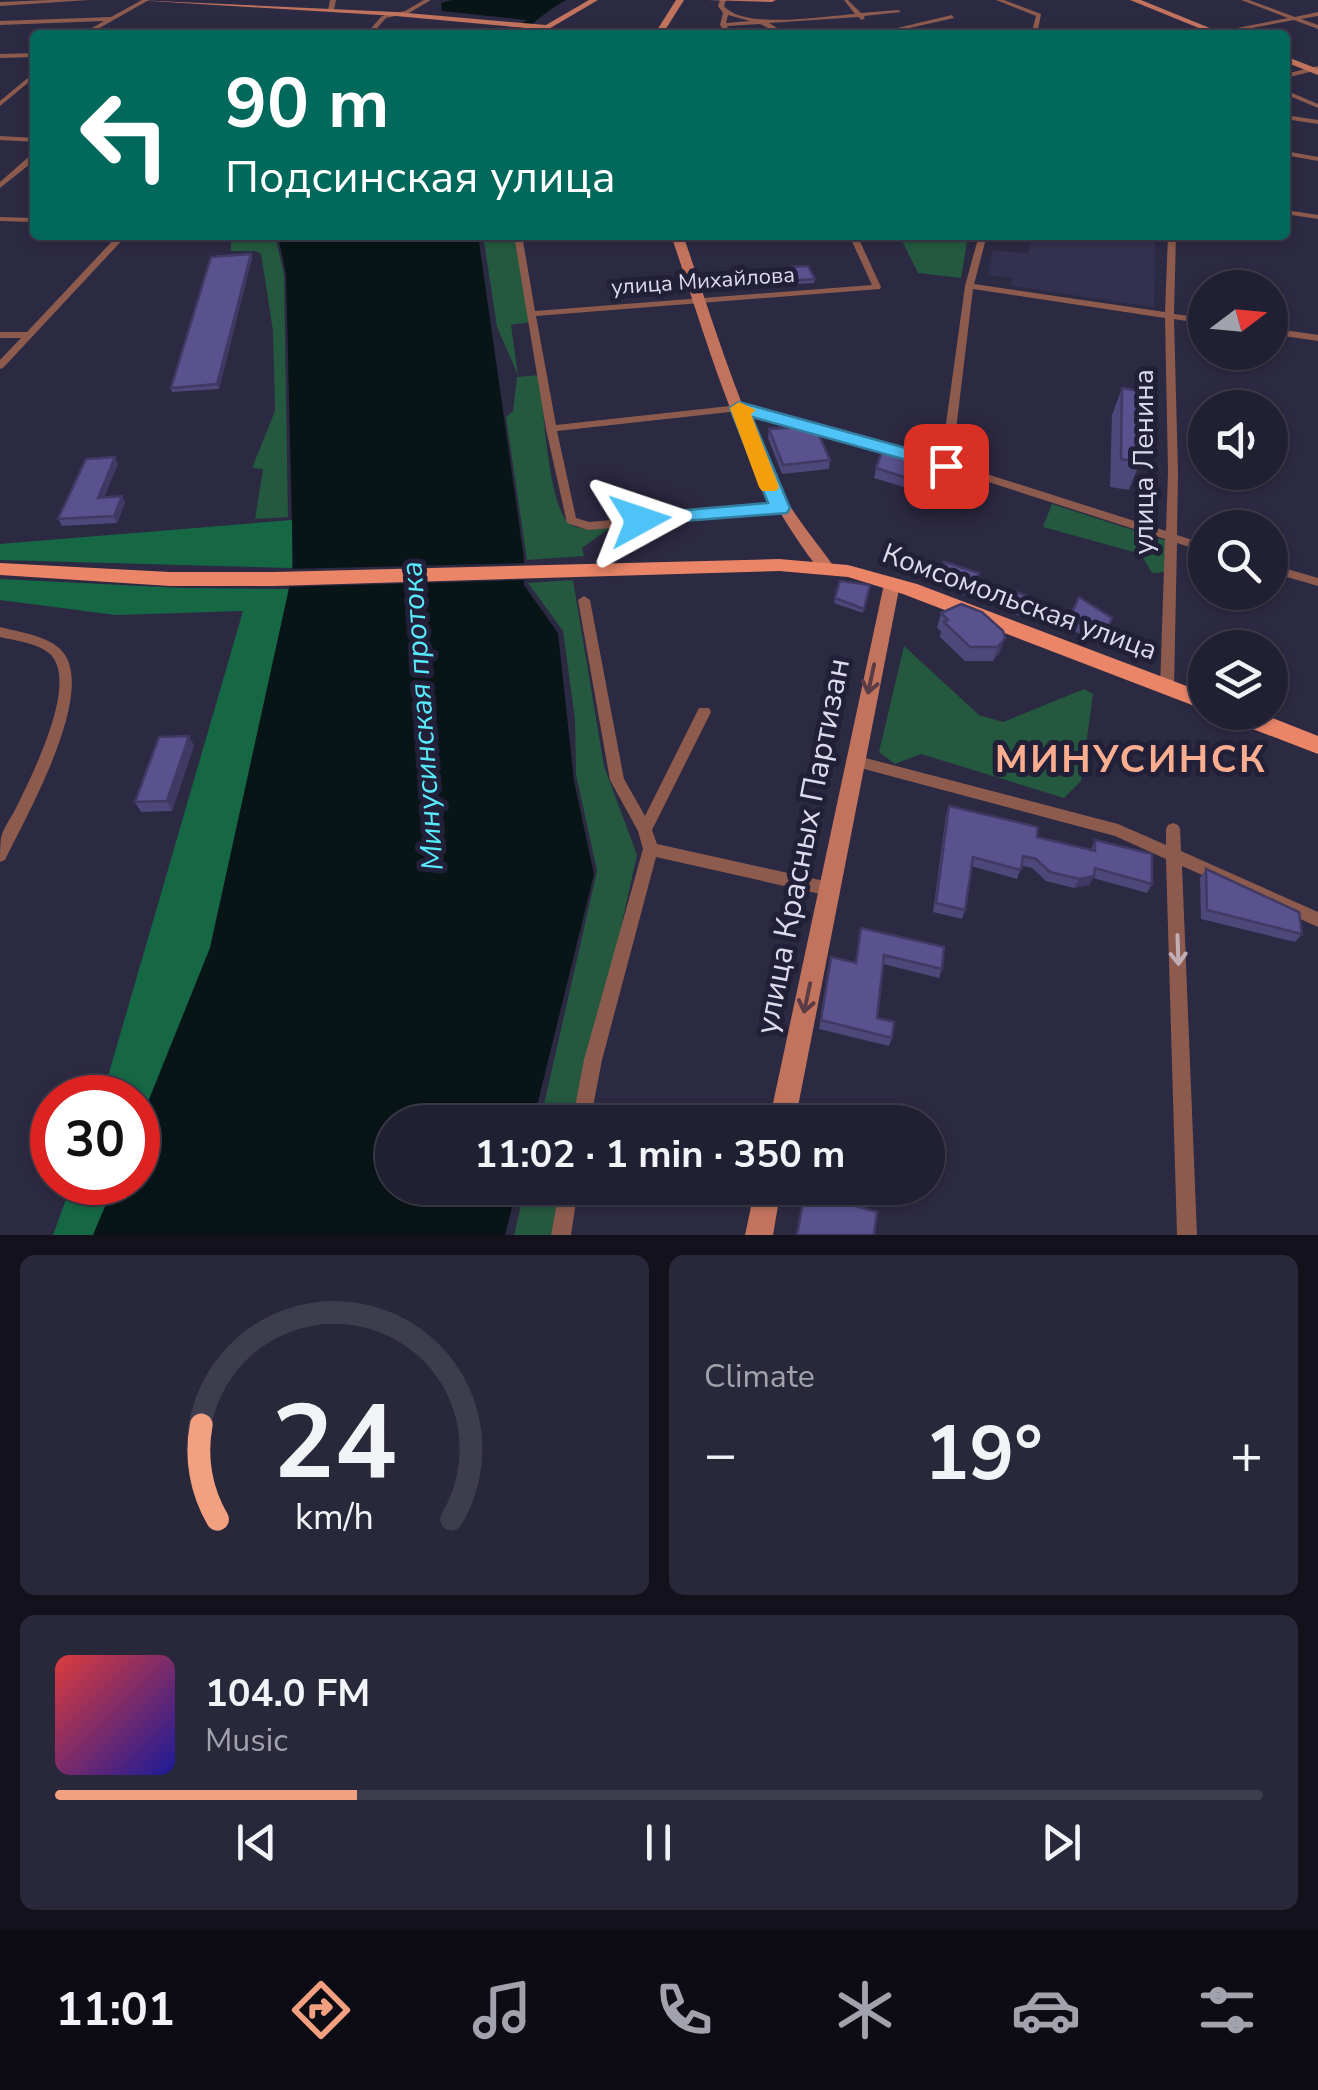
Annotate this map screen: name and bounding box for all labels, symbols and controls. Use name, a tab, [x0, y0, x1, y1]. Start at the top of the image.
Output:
text: 90 m	[225, 56, 389, 152]
icon: left	[60, 70, 190, 200]
text: Подсинская улица	[225, 147, 616, 208]
street label: улица Михайлова	[610, 260, 796, 302]
north arrow	[1188, 270, 1288, 370]
map controls	[1188, 270, 1288, 730]
street label: улица Ленина	[1125, 369, 1163, 555]
button: sound	[1188, 390, 1288, 490]
pin	[904, 424, 989, 509]
icon: arrive	[919, 439, 974, 494]
position arrow	[588, 468, 692, 572]
button: search	[1188, 510, 1288, 610]
street label: Комсомольская улица	[877, 535, 1162, 669]
water label: Минусинская протока	[391, 560, 454, 872]
button: layers	[1188, 630, 1288, 730]
street label: улица Красных Партизан	[745, 654, 860, 1038]
one-way arrow	[861, 662, 880, 694]
district label: МИНУСИНСК	[995, 734, 1267, 785]
one-way arrow	[1168, 933, 1187, 965]
one-way arrow	[797, 981, 816, 1013]
speed limit sign: 30	[30, 1075, 160, 1205]
text: 11:02 · 1 min · 350 m	[475, 1129, 845, 1180]
text: Climate	[704, 1355, 815, 1398]
text: 24	[272, 1372, 397, 1514]
text: 19°	[924, 1403, 1043, 1505]
text: −	[704, 1417, 737, 1492]
text: +	[1230, 1417, 1263, 1492]
text: km/h	[295, 1493, 374, 1542]
text: 104.0 FM	[205, 1668, 370, 1719]
text: Music	[205, 1719, 288, 1762]
icon: previous	[229, 1815, 284, 1870]
icon: pause	[631, 1815, 686, 1870]
icon: next	[1034, 1815, 1089, 1870]
icon: directions	[286, 1975, 356, 2045]
icon: music	[467, 1975, 537, 2045]
icon: phone	[649, 1975, 719, 2045]
icon: climate	[830, 1975, 900, 2045]
icon: car	[1011, 1975, 1081, 2045]
icon: filters	[1192, 1975, 1262, 2045]
text: 11:01	[56, 1980, 175, 2041]

